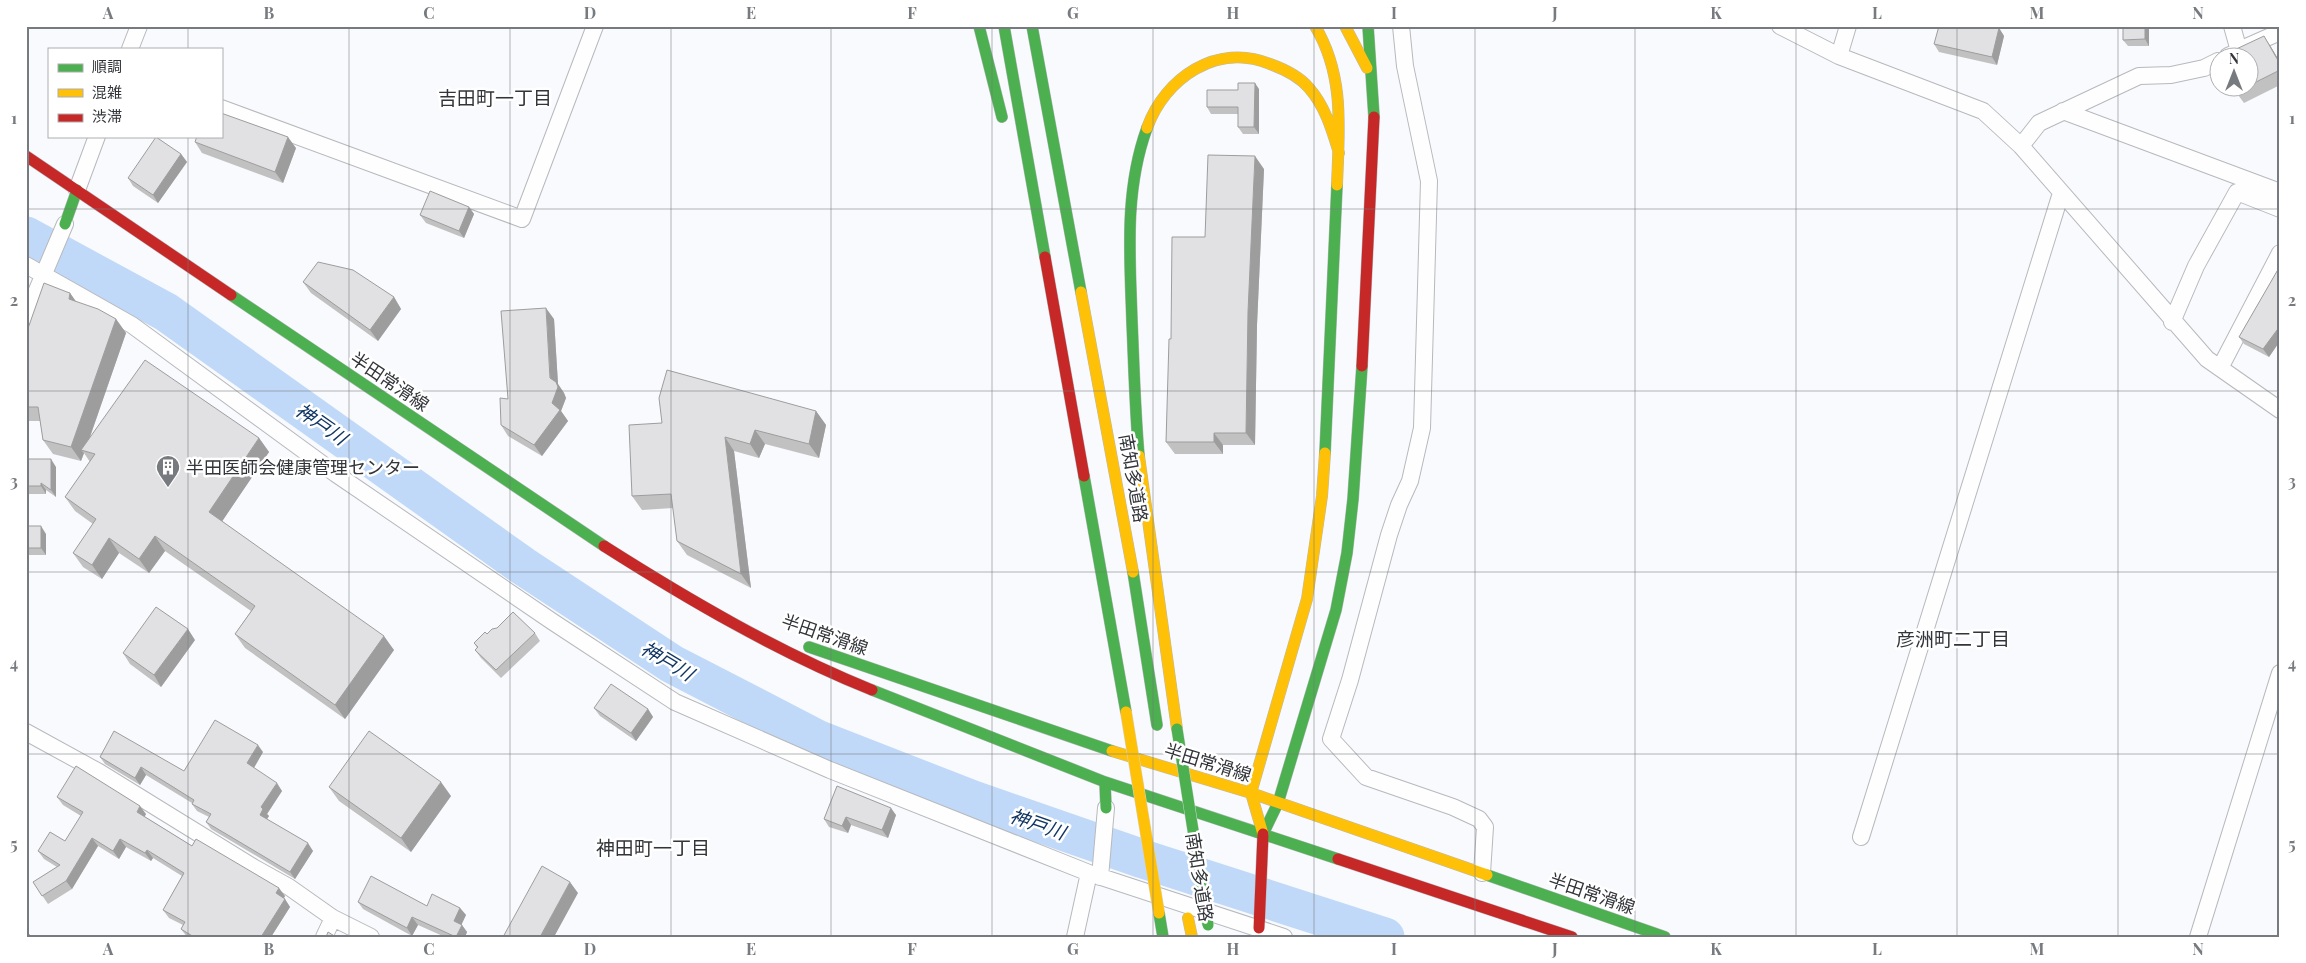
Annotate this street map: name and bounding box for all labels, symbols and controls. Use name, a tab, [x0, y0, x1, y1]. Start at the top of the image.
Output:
text: A	[102, 2, 114, 23]
text: B	[264, 2, 275, 23]
text: C	[423, 2, 435, 23]
text: D	[584, 2, 596, 23]
text: E	[746, 2, 756, 23]
text: F	[907, 2, 917, 23]
text: G	[1067, 2, 1079, 23]
text: H	[1227, 2, 1240, 23]
text: I	[1391, 2, 1397, 23]
text: J	[1551, 2, 1558, 23]
text: K	[1710, 2, 1722, 23]
text: L	[1872, 2, 1882, 23]
text: M	[2030, 2, 2045, 23]
text: N	[2192, 2, 2204, 23]
legend	[48, 48, 222, 138]
north arrow	[2208, 48, 2258, 98]
text: N	[2229, 49, 2239, 68]
text: 順調	[92, 56, 122, 76]
text: 混雑	[92, 82, 122, 102]
district label: 吉田町一丁目	[438, 84, 552, 110]
text: 渋滞	[92, 106, 122, 126]
text: 1	[11, 107, 17, 128]
text: 1	[2289, 107, 2295, 128]
text: 2	[10, 289, 18, 310]
text: 2	[2288, 289, 2296, 310]
street label: 半田常滑線	[346, 346, 434, 416]
water label: 神戸川	[291, 396, 354, 451]
street label: 南知多道路	[1114, 432, 1154, 524]
building icon: 半田医師会健康管理センター	[155, 454, 181, 488]
place label: 半田医師会健康管理センター	[186, 455, 420, 479]
text: 3	[10, 470, 18, 491]
text: 3	[2288, 470, 2296, 491]
street label: 半田常滑線	[779, 608, 871, 660]
district label: 彦洲町二丁目	[1896, 625, 2010, 651]
water label: 神戸川	[637, 634, 701, 687]
text: 4	[10, 652, 18, 673]
text: 4	[2288, 652, 2296, 673]
street label: 半田常滑線	[1161, 737, 1255, 787]
water label: 神戸川	[1007, 801, 1071, 845]
street label: 南知多道路	[1181, 831, 1219, 923]
text: 5	[10, 833, 18, 854]
text: 5	[2288, 833, 2296, 854]
district label: 神田町一丁目	[596, 834, 710, 860]
street label: 半田常滑線	[1546, 867, 1638, 919]
text: A	[102, 938, 114, 959]
text: B	[264, 938, 275, 959]
text: C	[423, 938, 435, 959]
text: D	[584, 938, 596, 959]
text: E	[746, 938, 756, 959]
text: F	[907, 938, 917, 959]
text: G	[1067, 938, 1079, 959]
text: H	[1227, 938, 1240, 959]
text: I	[1391, 938, 1397, 959]
text: J	[1551, 938, 1558, 959]
text: K	[1710, 938, 1722, 959]
text: L	[1872, 938, 1882, 959]
text: M	[2030, 938, 2045, 959]
text: N	[2192, 938, 2204, 959]

